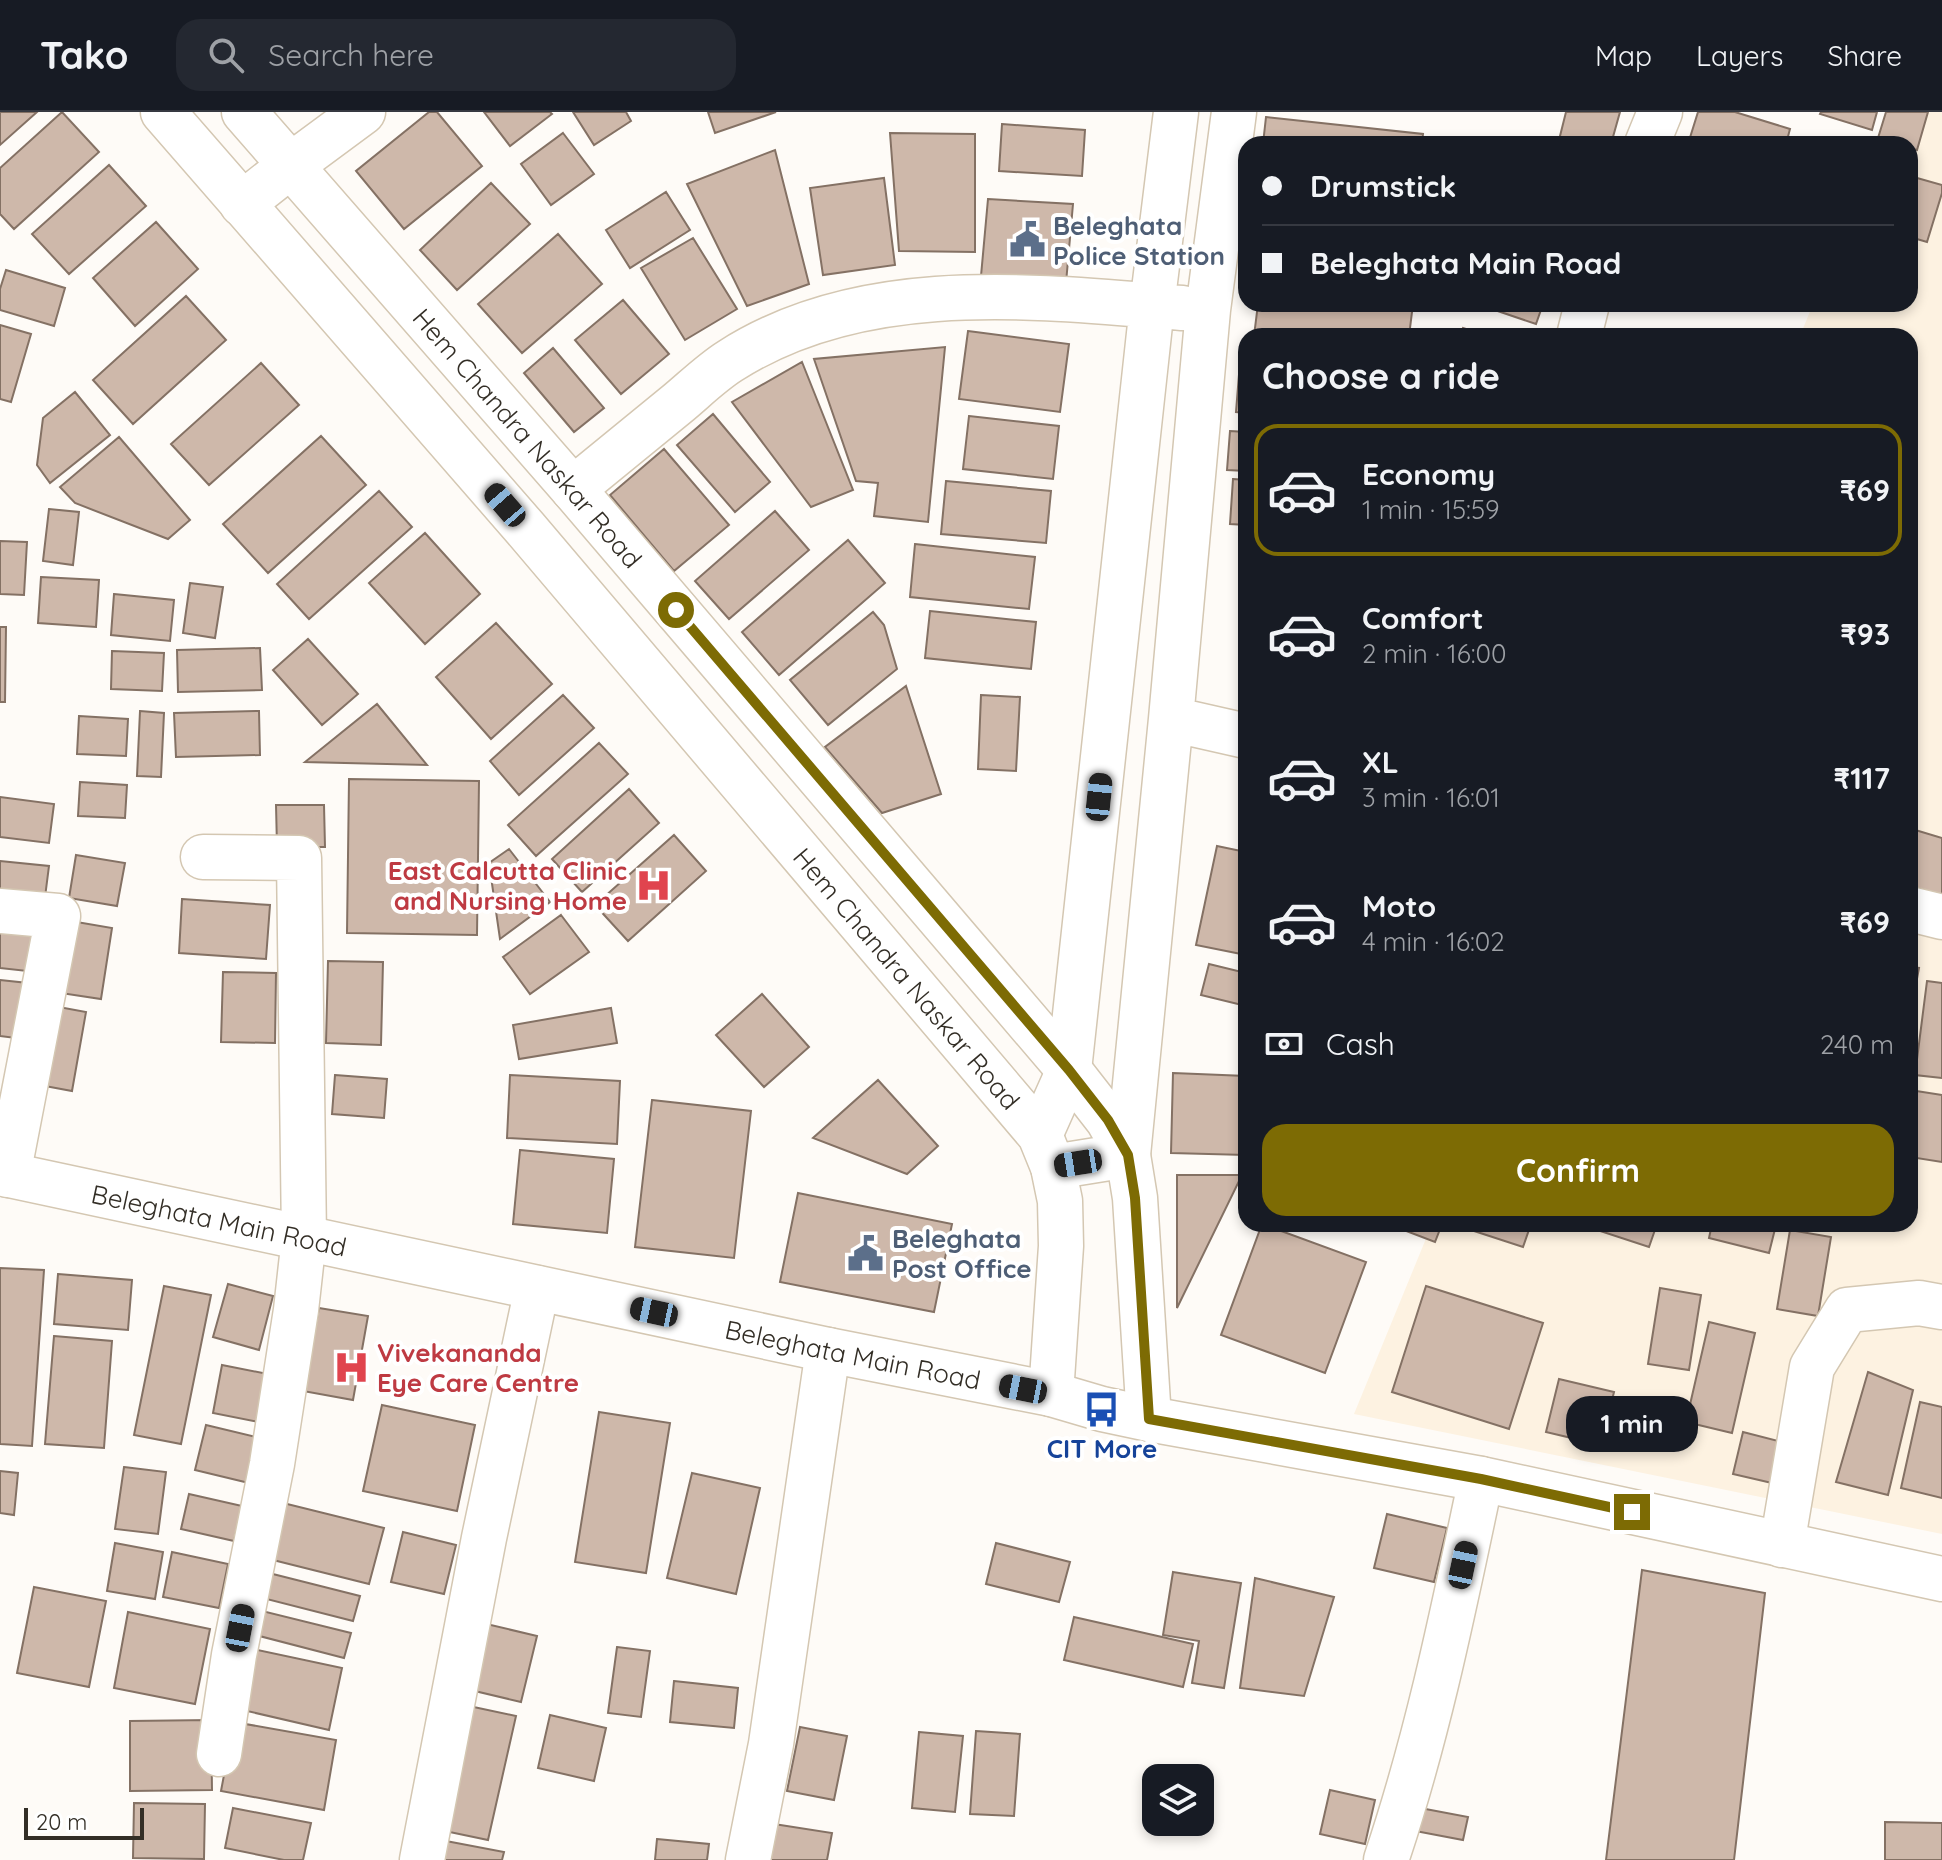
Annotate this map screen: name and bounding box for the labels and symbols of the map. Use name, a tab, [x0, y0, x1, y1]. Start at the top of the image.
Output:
place label: Beleghata Police Station	[1053, 209, 1225, 272]
public building icon: Beleghata Police Station	[1008, 221, 1046, 259]
street label: Hem Chandra Naskar Road	[406, 301, 649, 574]
car	[480, 479, 530, 531]
route start	[658, 592, 694, 628]
car	[1085, 772, 1113, 822]
street label: Hem Chandra Naskar Road	[787, 841, 1027, 1116]
place label: East Calcutta Clinic and Nursing Home	[388, 854, 627, 917]
hospital icon: East Calcutta Clinic and Nursing Home	[634, 866, 672, 904]
car	[1052, 1147, 1104, 1179]
street label: Beleghata Main Road	[89, 1177, 350, 1263]
place label: Beleghata Post Office	[892, 1222, 1032, 1285]
public building icon: Beleghata Post Office	[847, 1234, 885, 1272]
car	[628, 1295, 680, 1329]
street label: Beleghata Main Road	[722, 1312, 984, 1396]
place label: Vivekananda Eye Care Centre	[377, 1336, 579, 1399]
hospital icon: Vivekananda Eye Care Centre	[332, 1348, 370, 1386]
car	[997, 1373, 1049, 1405]
bus stop icon: CIT More	[1083, 1390, 1121, 1428]
callout: 1 min	[1566, 1396, 1698, 1452]
place label: CIT More	[1047, 1432, 1157, 1465]
route end	[1614, 1494, 1650, 1530]
car	[1446, 1539, 1480, 1591]
car	[224, 1602, 256, 1654]
scale bar	[24, 1804, 144, 1840]

